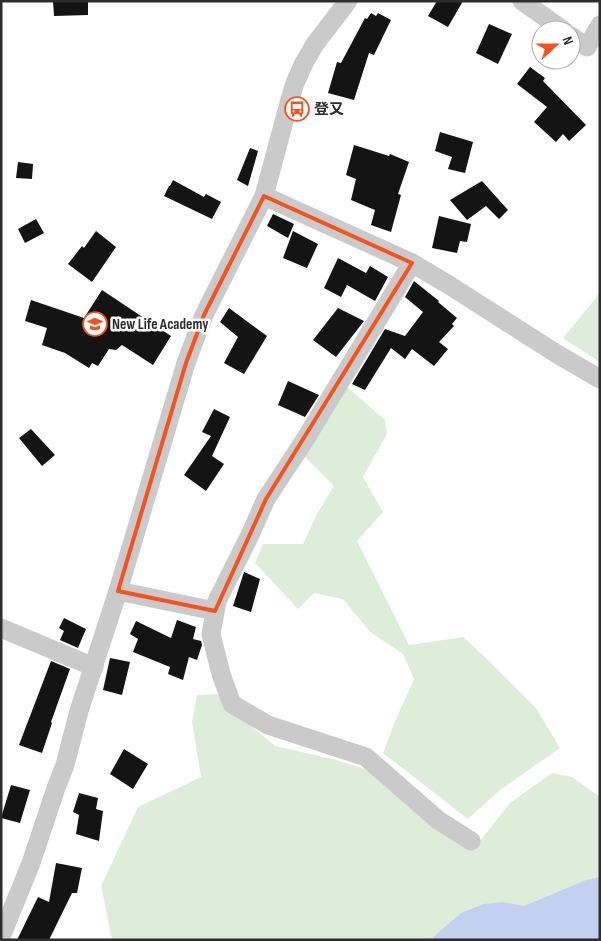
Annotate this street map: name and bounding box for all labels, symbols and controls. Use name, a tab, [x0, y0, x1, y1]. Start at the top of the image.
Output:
north arrow	[531, 20, 581, 70]
text: N	[558, 34, 577, 47]
bus stop icon: 登又	[284, 96, 310, 122]
place label: 登又	[314, 100, 344, 119]
school or university icon: New Life Academy	[82, 311, 108, 337]
place label: New Life Academy	[112, 315, 209, 334]

